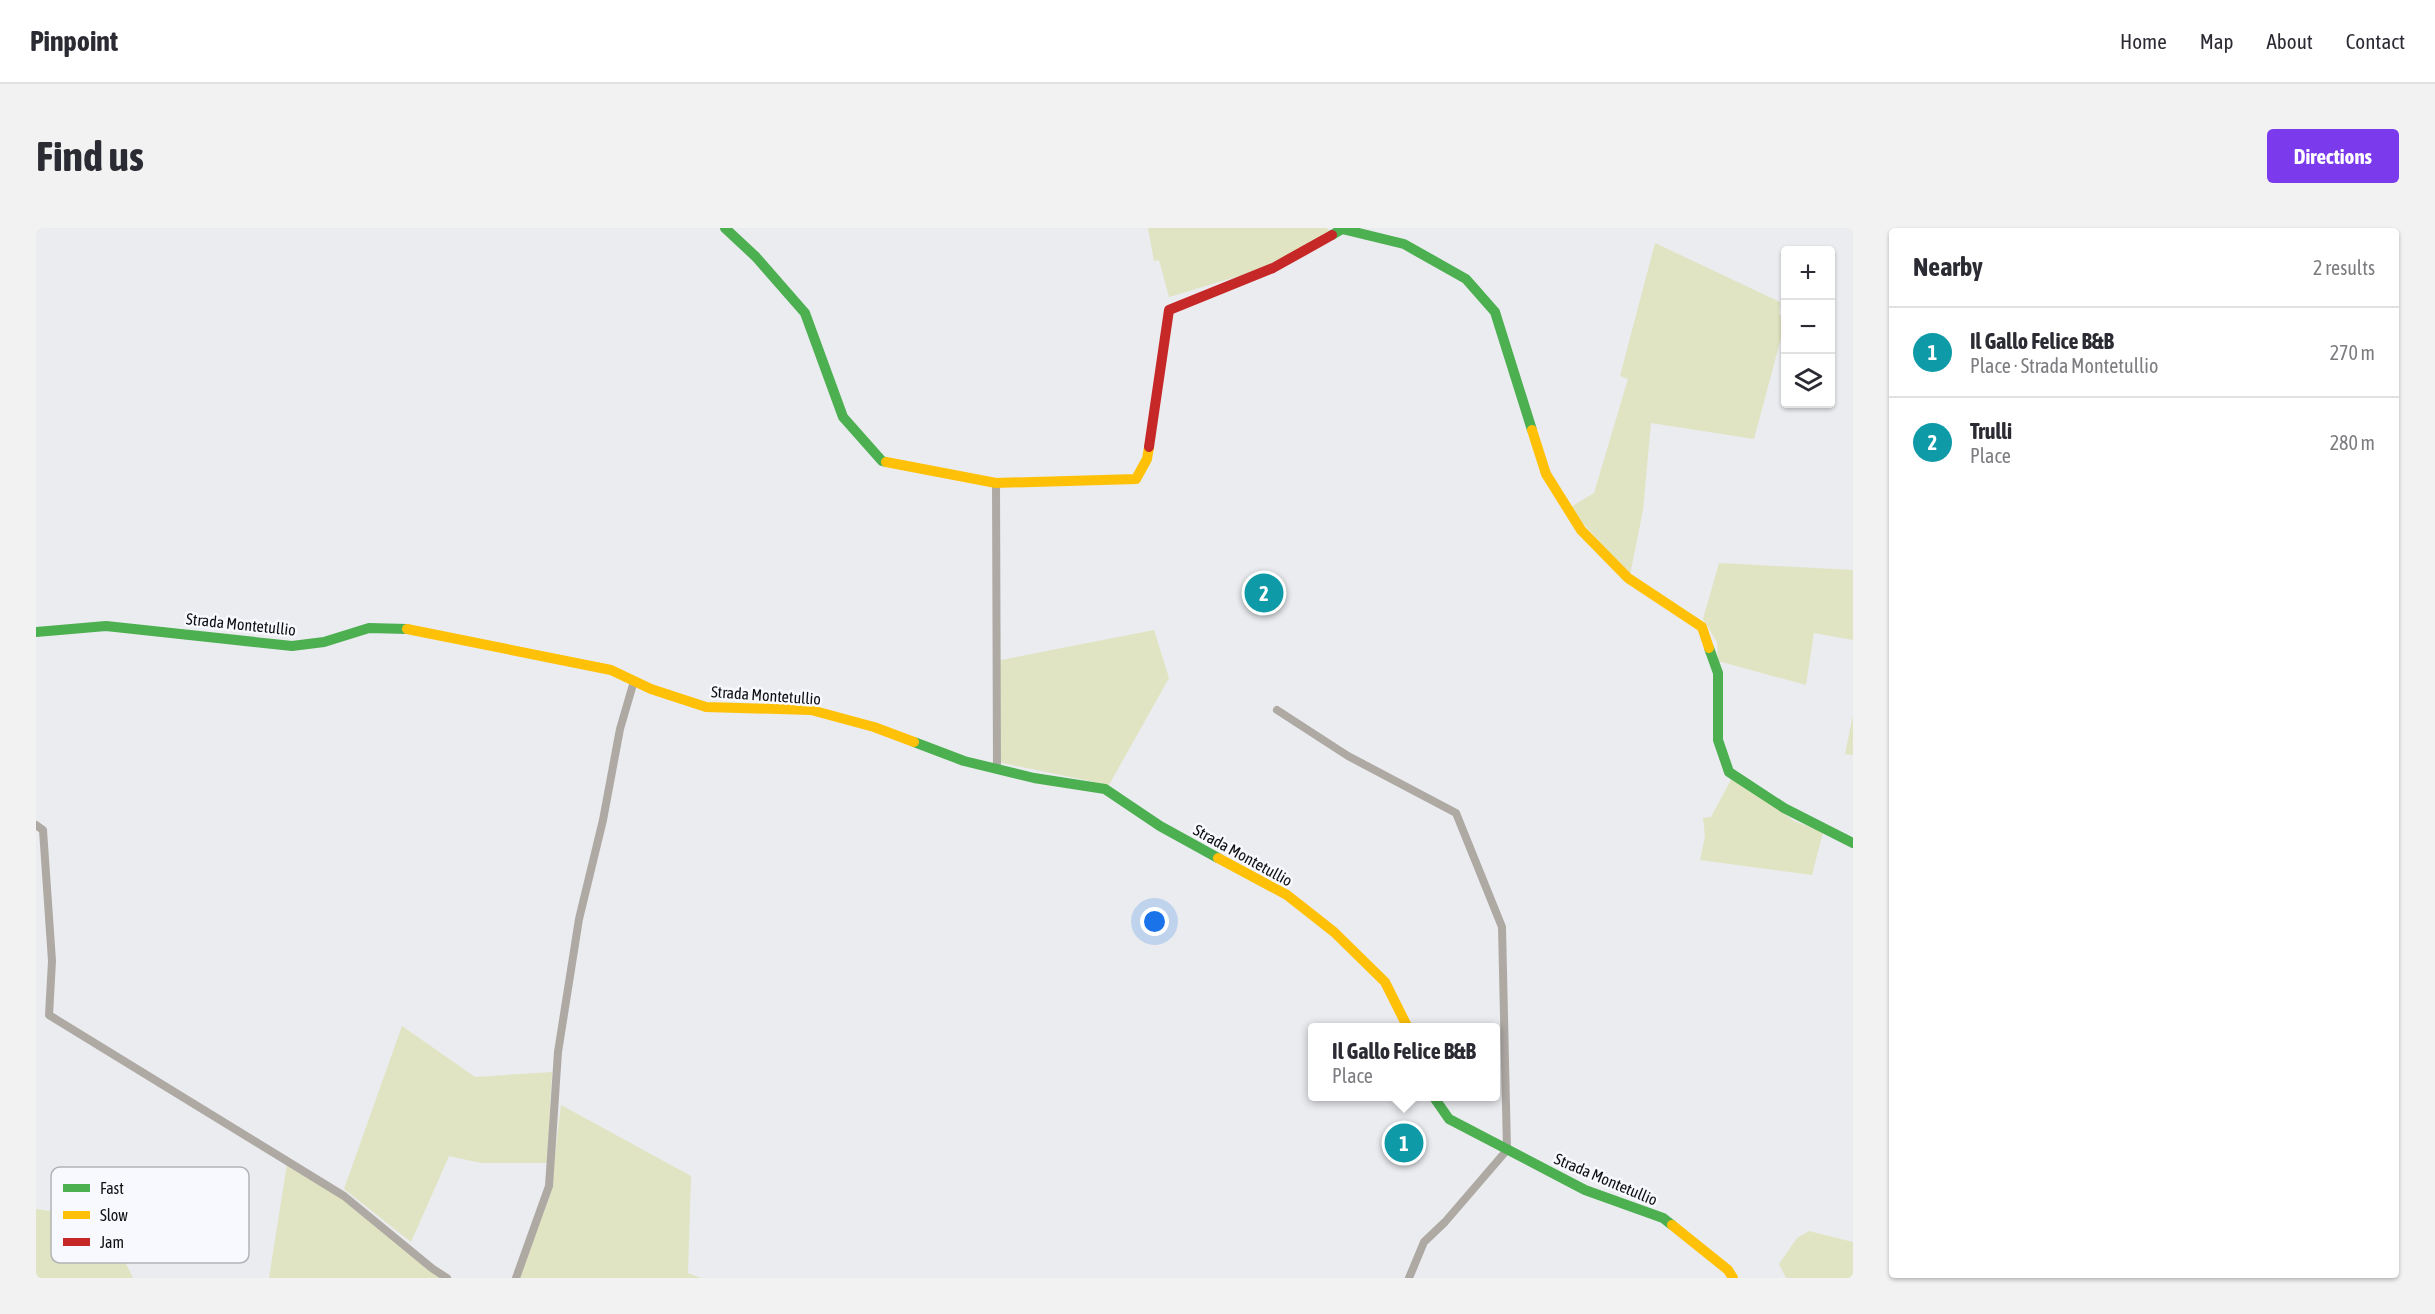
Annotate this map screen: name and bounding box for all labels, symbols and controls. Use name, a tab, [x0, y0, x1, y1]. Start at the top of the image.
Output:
text: Pinpoint	[30, 25, 118, 57]
text: Home	[2120, 29, 2167, 53]
text: Map	[2200, 29, 2234, 53]
text: About	[2267, 29, 2313, 53]
text: Contact	[2346, 29, 2405, 53]
button: Directions	[2267, 129, 2399, 183]
text: Find us	[36, 132, 144, 180]
map controls	[1781, 246, 1835, 408]
button: +	[1781, 246, 1835, 300]
text: Nearby	[1913, 252, 1983, 282]
text: 2 results	[2313, 256, 2375, 279]
button: −	[1781, 300, 1835, 354]
text: Il Gallo Felice B&B	[1970, 328, 2114, 354]
text: 1	[1928, 341, 1937, 364]
text: 270 m	[2330, 341, 2375, 364]
button: layers	[1781, 354, 1835, 408]
text: Place · Strada Montetullio	[1970, 354, 2158, 377]
text: Trulli	[1970, 418, 2012, 444]
text: 2	[1928, 431, 1937, 454]
text: 280 m	[2330, 431, 2375, 454]
text: Place	[1970, 444, 2011, 467]
pin: 2	[1244, 570, 1284, 616]
street label: Strada Montetullio	[185, 609, 297, 639]
street label: Strada Montetullio	[710, 682, 822, 708]
street label: Strada Montetullio	[1190, 820, 1296, 890]
your location	[1140, 907, 1169, 936]
popup	[1308, 1023, 1500, 1101]
text: Il Gallo Felice B&B	[1332, 1038, 1476, 1064]
text: Place	[1332, 1064, 1373, 1087]
pin: 1	[1384, 1120, 1424, 1166]
street label: Strada Montetullio	[1552, 1149, 1660, 1209]
legend	[51, 1167, 249, 1263]
text: Fast	[100, 1179, 124, 1197]
text: Slow	[100, 1206, 128, 1224]
text: Jam	[100, 1233, 124, 1251]

